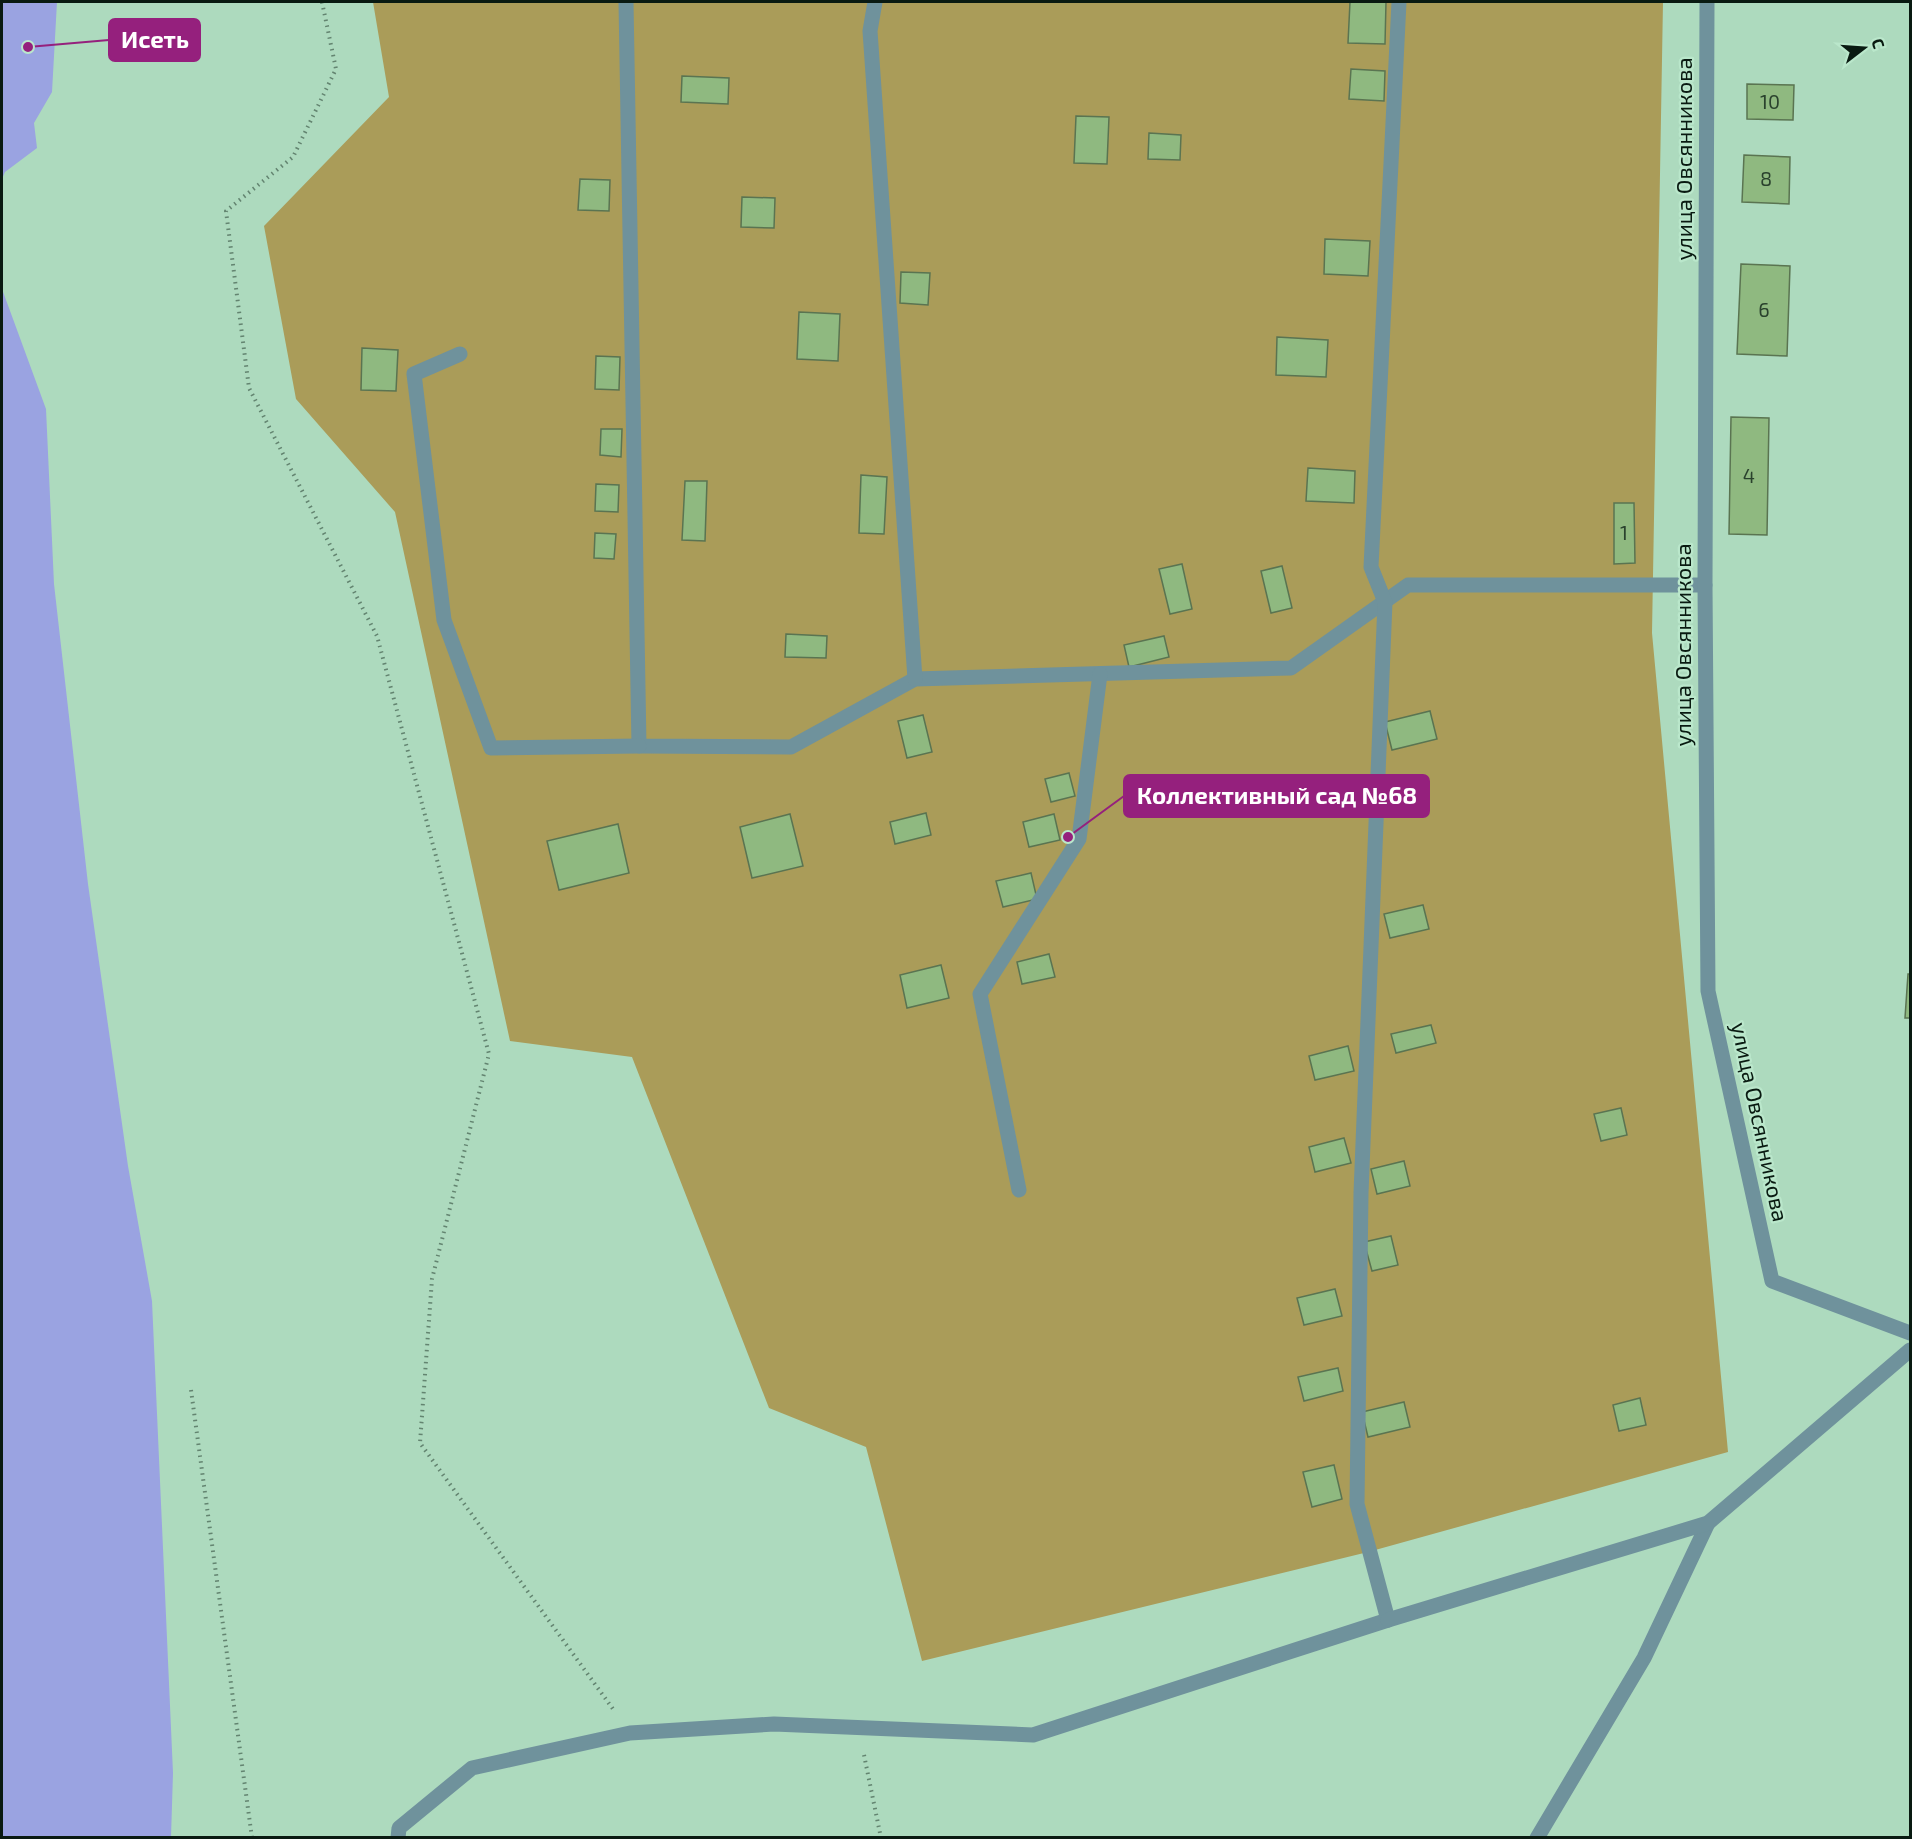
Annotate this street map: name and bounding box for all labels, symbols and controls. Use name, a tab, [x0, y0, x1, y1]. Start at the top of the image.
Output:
north arrow	[1834, 18, 1894, 78]
callout: Исеть	[109, 19, 200, 61]
text: Исеть	[121, 24, 189, 53]
text: С	[1868, 36, 1889, 51]
street label: улица Овсянникова	[1670, 57, 1697, 261]
house number: 10	[1760, 89, 1780, 113]
house number: 8	[1760, 166, 1772, 190]
house number: 6	[1758, 297, 1770, 321]
house number: 4	[1743, 463, 1755, 487]
house number: 1	[1620, 520, 1628, 544]
street label: улица Овсянникова	[1669, 543, 1696, 747]
callout: Коллективный сад №68	[1124, 775, 1429, 817]
text: Коллективный сад №68	[1137, 780, 1417, 809]
street label: улица Овсянникова	[1726, 1020, 1795, 1224]

